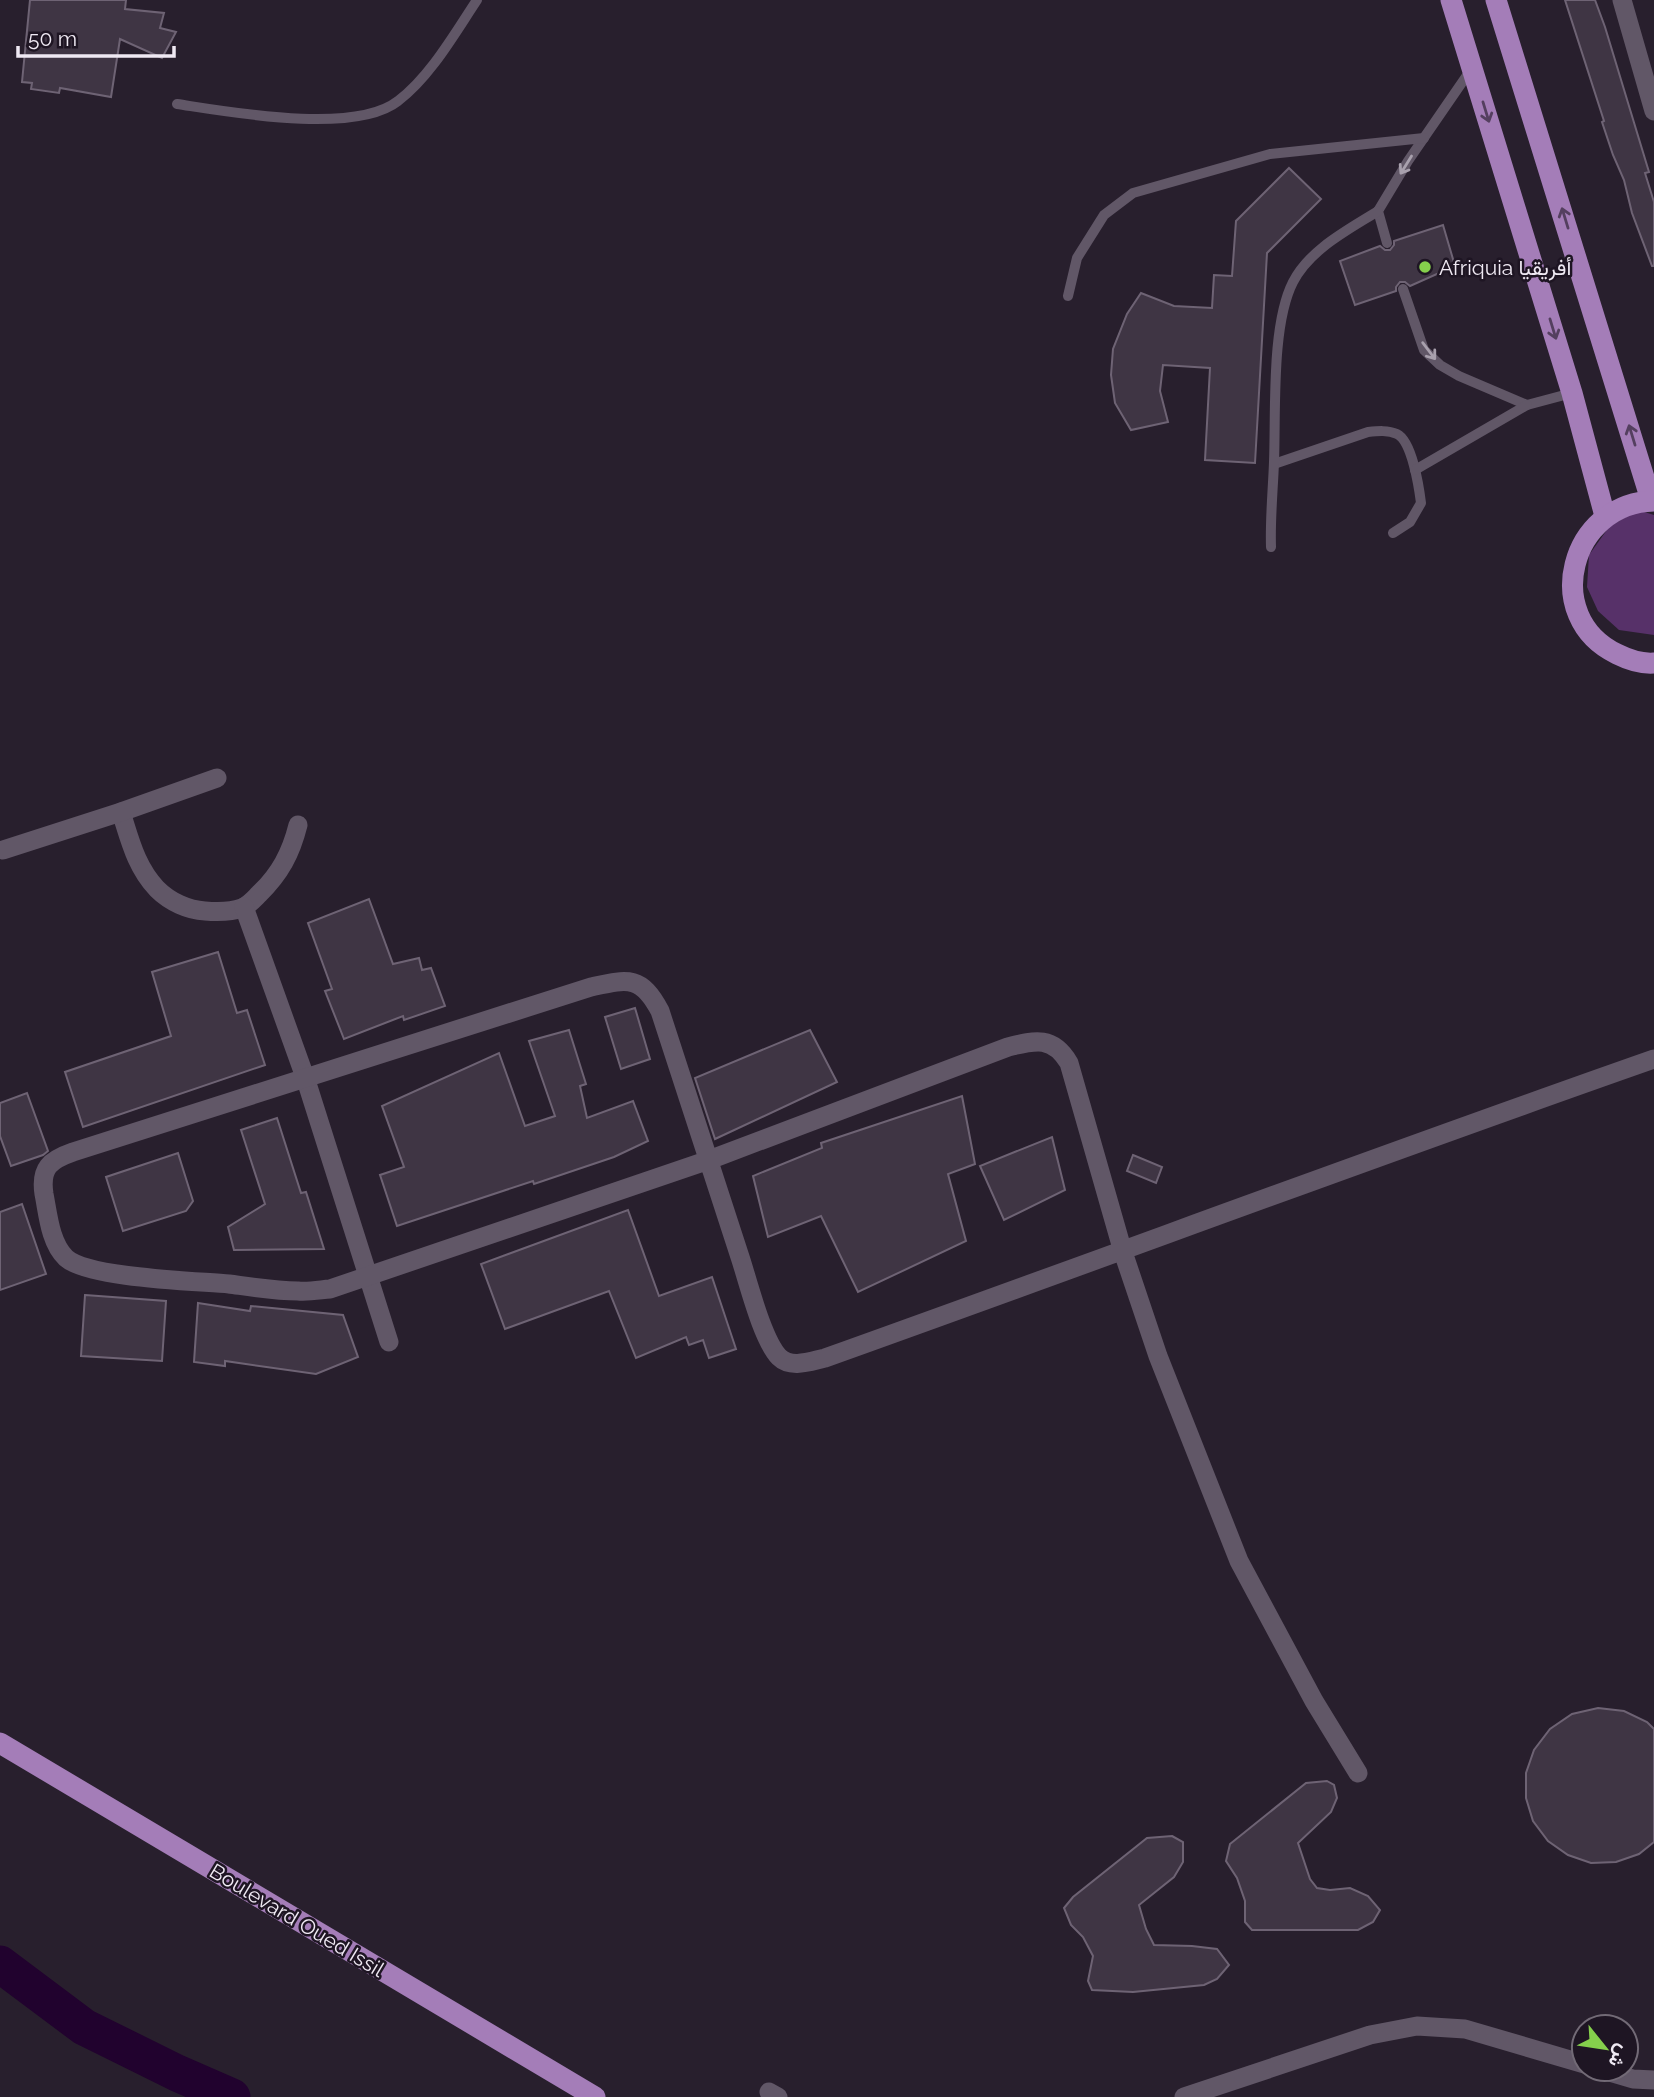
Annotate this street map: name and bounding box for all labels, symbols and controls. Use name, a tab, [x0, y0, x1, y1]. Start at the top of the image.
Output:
scale bar	[18, 14, 173, 58]
text: 50 m	[28, 26, 77, 51]
one-way arrow	[1480, 101, 1493, 123]
one-way arrow	[1399, 154, 1413, 174]
one-way arrow	[1557, 207, 1570, 229]
place label: Afriquia أفريقيا	[1439, 255, 1571, 281]
marker: Afriquia أفريقيا	[1417, 259, 1433, 275]
one-way arrow	[1548, 318, 1561, 340]
one-way arrow	[1421, 342, 1436, 360]
one-way arrow	[1624, 424, 1637, 446]
street label: Boulevard Oued Issil	[205, 1858, 389, 1982]
north arrow	[1570, 2013, 1640, 2083]
text: ش	[1604, 2041, 1635, 2072]

